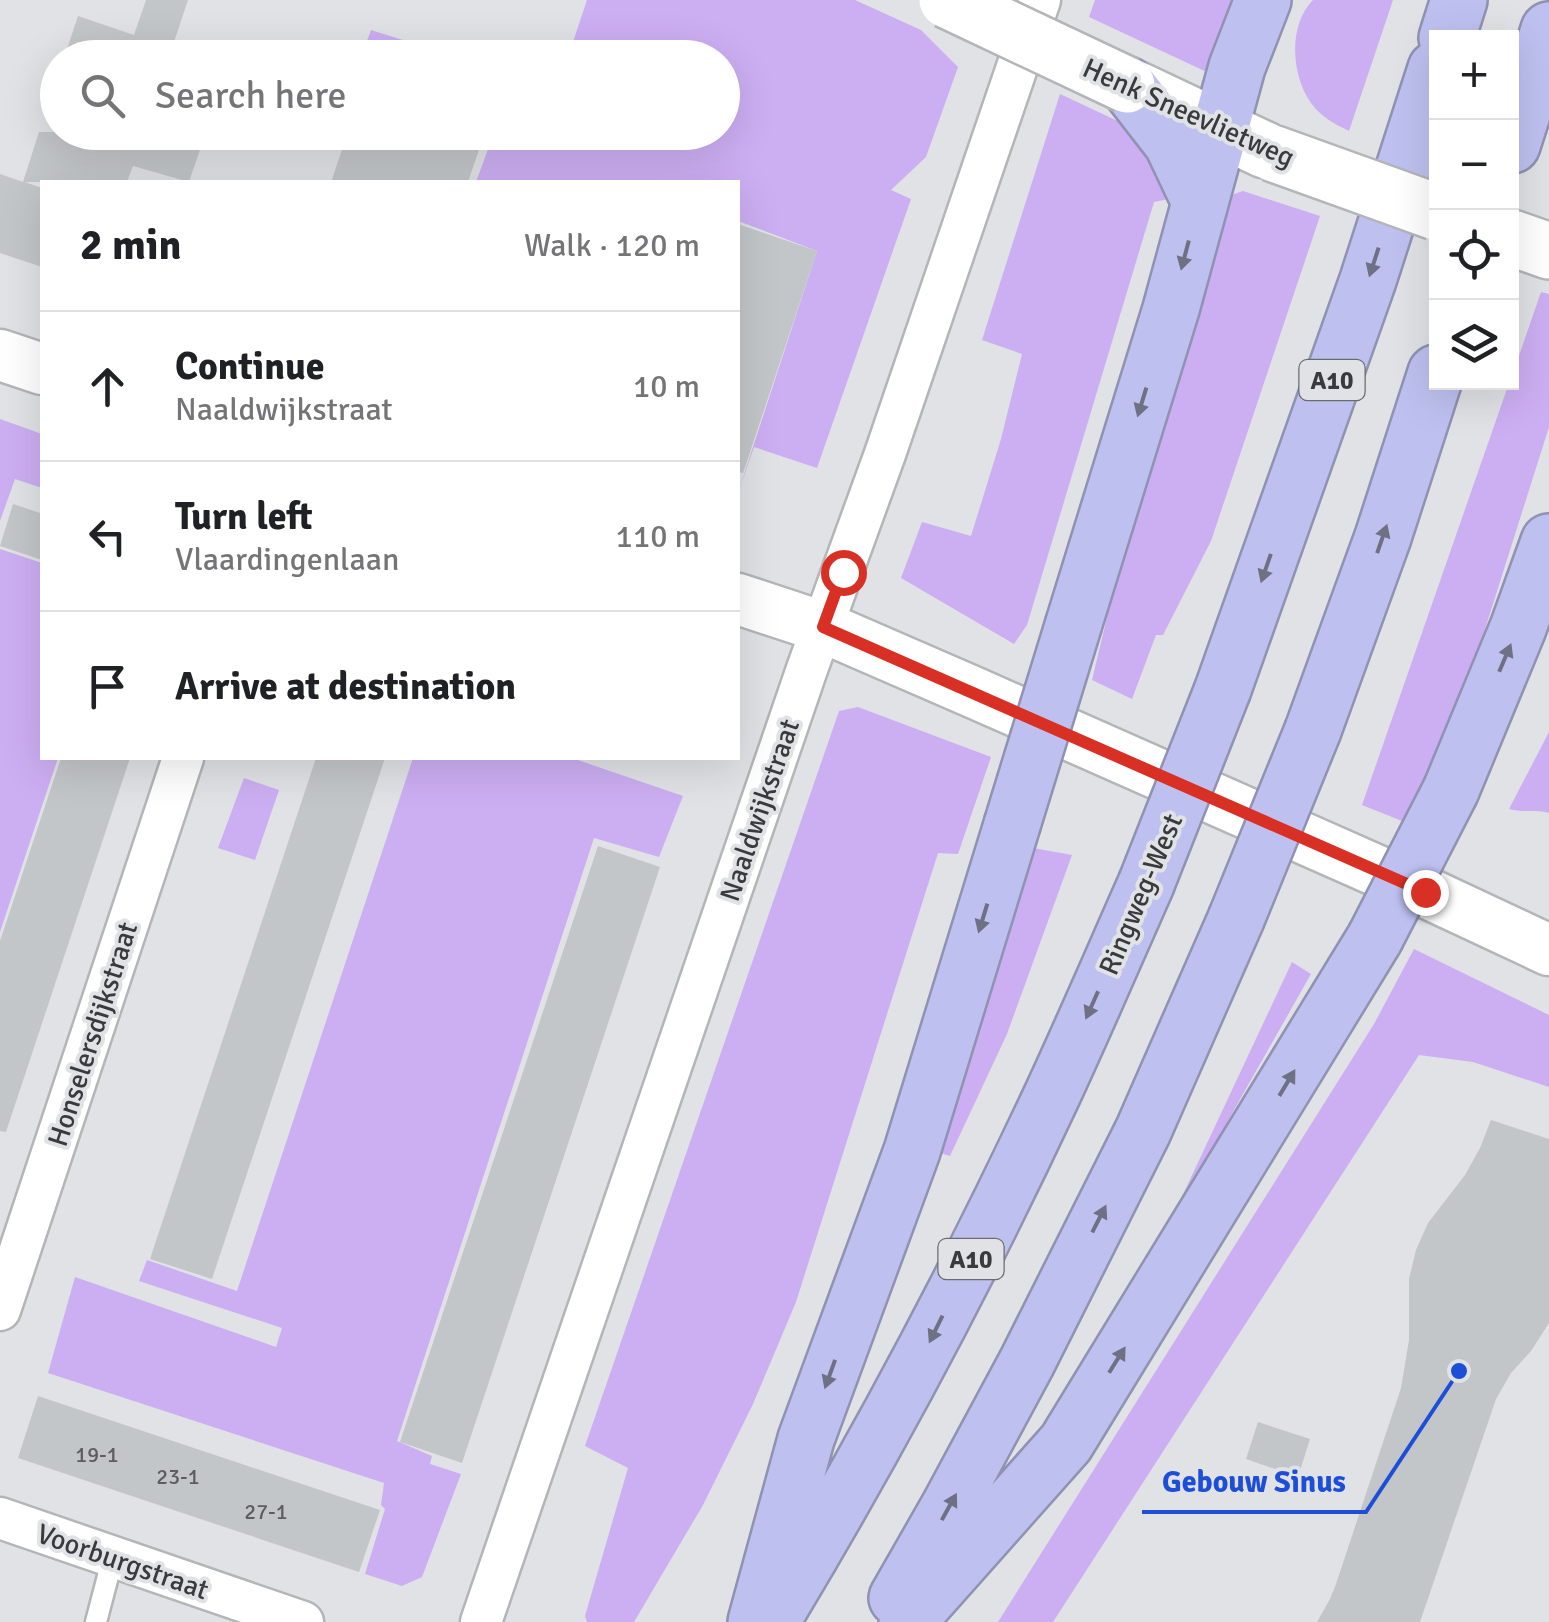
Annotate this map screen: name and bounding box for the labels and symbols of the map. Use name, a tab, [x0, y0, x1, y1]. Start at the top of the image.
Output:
street label: Henk Sneevlietweg	[1078, 51, 1300, 175]
one-way arrow	[1177, 240, 1193, 271]
one-way arrow	[1365, 247, 1380, 277]
road number: A10	[1300, 360, 1364, 400]
one-way arrow	[1134, 388, 1149, 418]
one-way arrow	[1375, 524, 1390, 554]
route start	[821, 550, 867, 596]
one-way arrow	[1258, 554, 1273, 584]
one-way arrow	[1498, 643, 1514, 673]
street label: Naaldwijkstraat	[713, 715, 807, 906]
street label: Ringweg-West	[1092, 809, 1190, 980]
route end	[1403, 870, 1449, 916]
one-way arrow	[975, 903, 990, 934]
street label: Honselersdijkstraat	[41, 918, 145, 1151]
one-way arrow	[1084, 990, 1100, 1020]
one-way arrow	[1278, 1069, 1295, 1097]
one-way arrow	[1090, 1204, 1107, 1233]
road number: A10	[938, 1239, 1004, 1279]
one-way arrow	[928, 1315, 945, 1344]
one-way arrow	[1108, 1346, 1125, 1374]
one-way arrow	[822, 1360, 837, 1390]
house number: 19-1	[75, 1441, 119, 1468]
callout: Gebouw Sinus	[1142, 1452, 1366, 1512]
house number: 23-1	[156, 1463, 200, 1490]
text: Gebouw Sinus	[1162, 1464, 1346, 1501]
one-way arrow	[939, 1493, 957, 1521]
house number: 27-1	[244, 1498, 288, 1525]
street label: Voorburgstraat	[32, 1517, 213, 1607]

